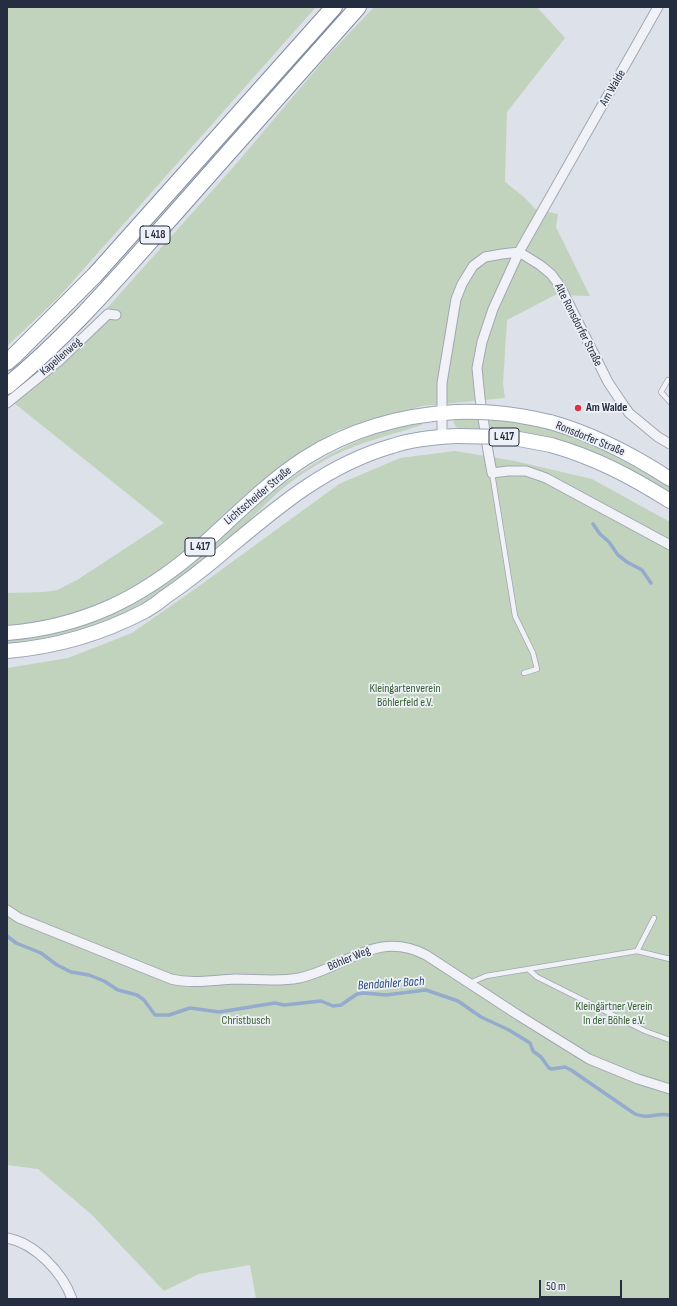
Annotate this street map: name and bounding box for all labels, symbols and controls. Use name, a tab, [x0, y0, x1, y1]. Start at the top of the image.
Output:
street label: Am Walde	[597, 67, 629, 109]
road number: L 418	[140, 226, 170, 244]
street label: Alte Ronsdorfer Straße	[551, 281, 605, 369]
street label: Kapellenweg	[37, 335, 85, 379]
place label: Am Walde	[586, 401, 627, 415]
marker: Am Walde	[573, 403, 583, 413]
street label: Ronsdorfer Straße	[553, 419, 627, 459]
road number: L 417	[489, 428, 519, 446]
street label: Lichtscheider Straße	[221, 464, 295, 528]
road number: L 417	[185, 538, 215, 556]
park label: Kleingartenverein Böhlerfeld e.V.	[369, 682, 441, 710]
street label: Böhler Weg	[325, 944, 373, 974]
water label: Bendahler Bach	[357, 974, 425, 994]
park label: Kleingärtner Verein In der Böhle e.V.	[576, 1000, 652, 1028]
park label: Christbusch	[222, 1014, 270, 1028]
scale bar	[541, 1272, 624, 1298]
text: 50 m	[546, 1279, 566, 1294]

